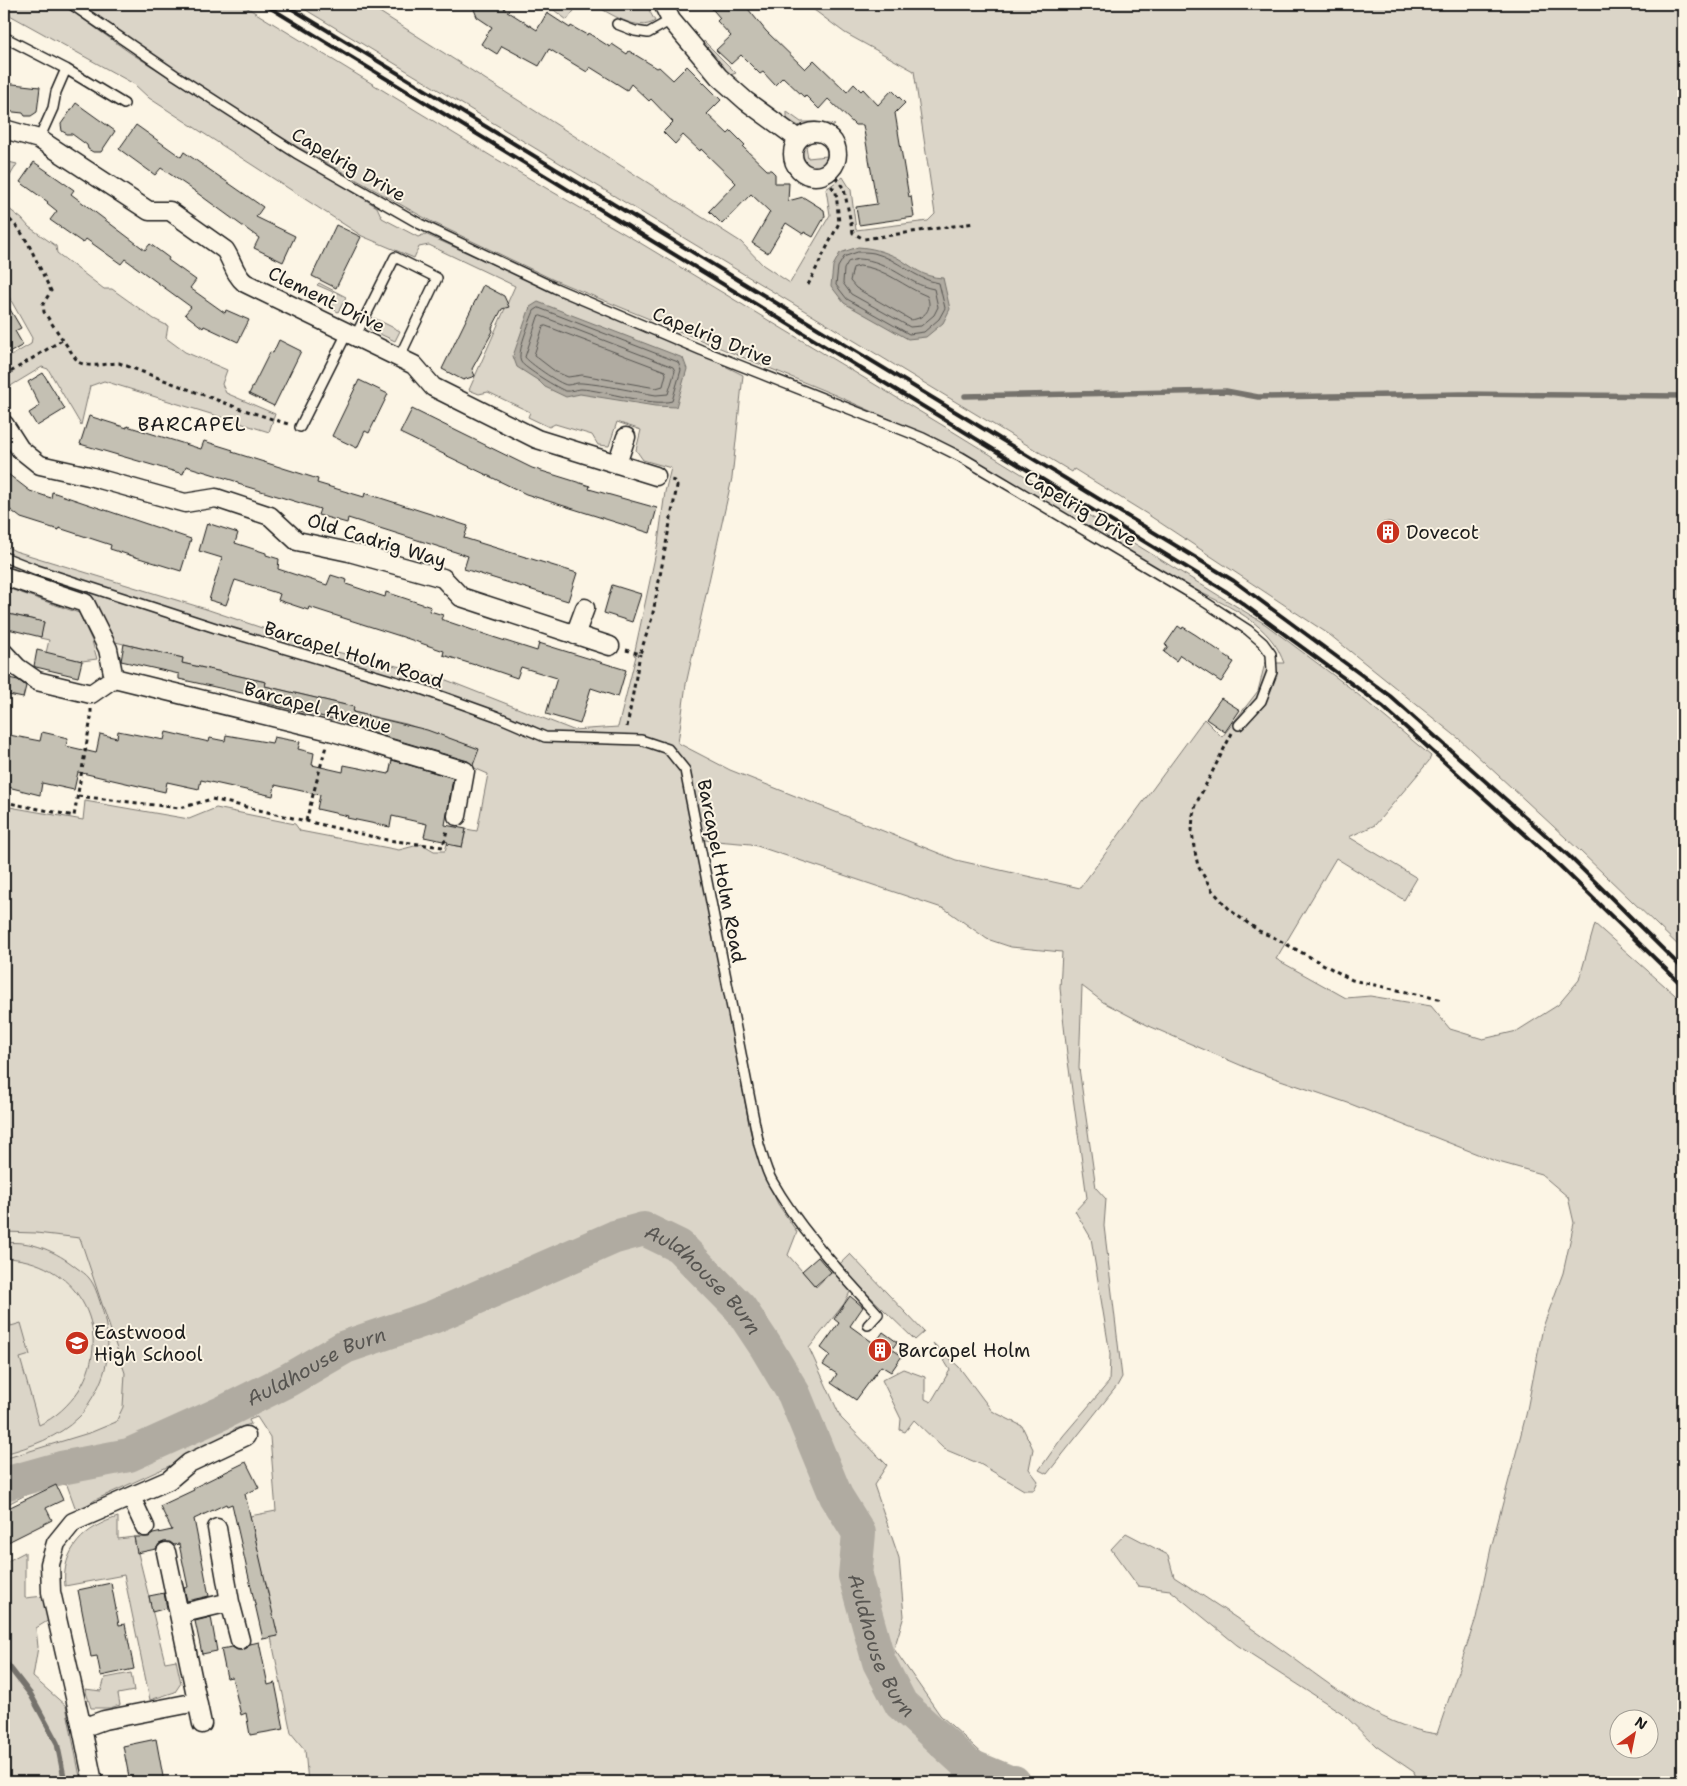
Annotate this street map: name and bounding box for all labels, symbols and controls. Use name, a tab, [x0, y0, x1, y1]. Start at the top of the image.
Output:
street label: Capelrig Drive	[287, 122, 410, 207]
street label: Clement Drive	[264, 260, 390, 339]
street label: Capelrig Drive	[649, 301, 777, 372]
district label: BARCAPEL	[138, 411, 246, 437]
street label: Capelrig Drive	[1019, 465, 1142, 552]
street label: Old Cadrig Way	[304, 507, 449, 574]
building icon: Dovecot	[1375, 519, 1401, 545]
place label: Dovecot	[1406, 520, 1479, 545]
street label: Barcapel Holm Road	[261, 615, 447, 694]
street label: Barcapel Avenue	[241, 676, 395, 739]
street label: Barcapel Holm Road	[691, 777, 752, 965]
water label: Auldhouse Burn	[641, 1218, 767, 1340]
place label: Eastwood High School	[94, 1320, 203, 1367]
water label: Auldhouse Burn	[242, 1321, 389, 1412]
school or university icon: Eastwood High School	[64, 1330, 90, 1356]
building icon: Barcapel Holm	[867, 1337, 893, 1363]
place label: Barcapel Holm	[898, 1338, 1030, 1363]
water label: Auldhouse Burn	[842, 1571, 920, 1723]
north arrow	[1610, 1708, 1660, 1758]
text: N	[1632, 1713, 1651, 1734]

